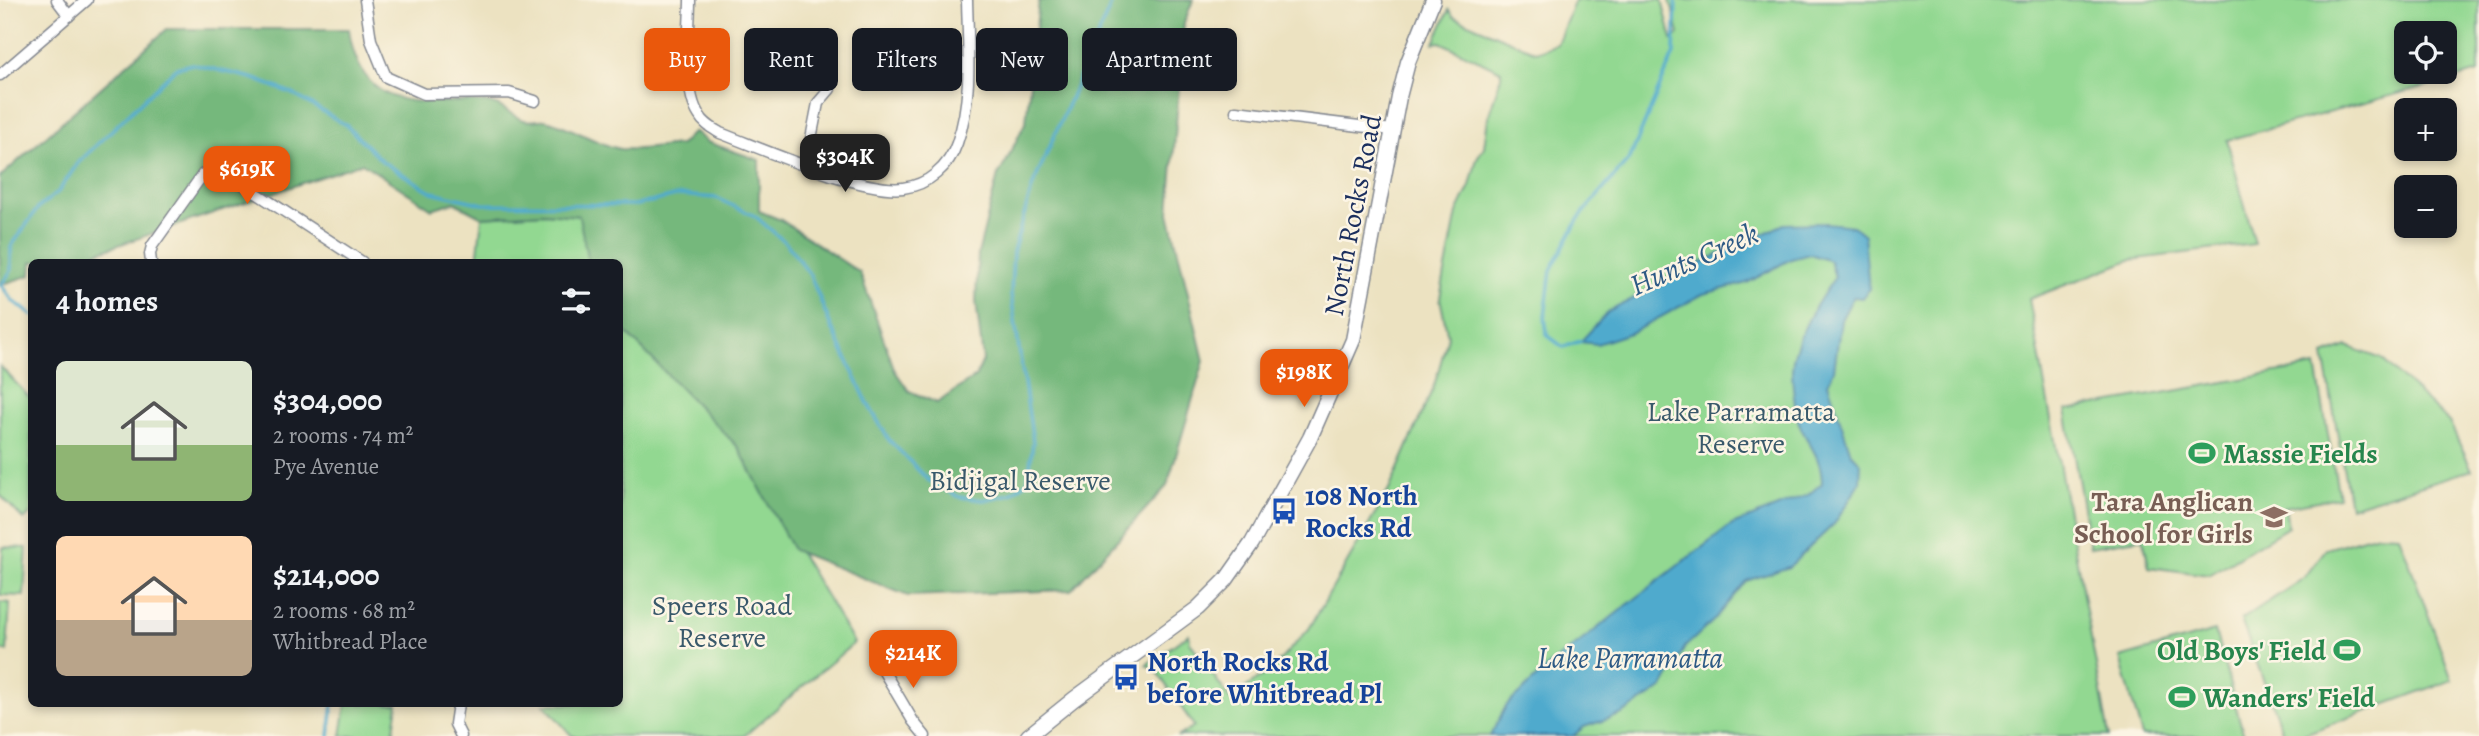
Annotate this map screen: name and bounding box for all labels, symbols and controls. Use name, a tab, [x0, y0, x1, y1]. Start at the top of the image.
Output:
map controls	[2394, 21, 2457, 238]
button: locate	[2394, 21, 2457, 84]
chip: Buy	[644, 28, 730, 91]
chip: Rent	[744, 28, 838, 91]
chip: Filters	[852, 28, 962, 91]
chip: New	[976, 28, 1068, 91]
chip: Apartment	[1082, 28, 1237, 91]
button: +	[2394, 98, 2457, 161]
street label: North Rocks Road	[1315, 110, 1391, 319]
pin: $304K	[796, 134, 894, 194]
text: $304K	[816, 141, 874, 172]
pin: $619K	[198, 146, 296, 206]
text: $619K	[219, 153, 275, 184]
button: −	[2394, 175, 2457, 238]
water label: Hunts Creek	[1623, 213, 1765, 305]
text: 4 homes	[56, 281, 158, 321]
icon: filters	[557, 282, 595, 320]
pin: $198K	[1255, 350, 1353, 409]
text: $198K	[1276, 356, 1332, 387]
text: $304,000	[273, 380, 382, 420]
icon: home	[112, 389, 196, 473]
park label: Lake Parramatta Reserve	[1647, 393, 1835, 463]
text: 2 rooms · 74 m²	[273, 420, 413, 451]
place label: Massie Fields	[2223, 435, 2378, 473]
sports icon: Massie Fields	[2187, 438, 2217, 468]
text: Pye Avenue	[273, 451, 379, 482]
park label: Bidjigal Reserve	[929, 462, 1111, 500]
place label: 108 North Rocks Rd	[1305, 477, 1418, 547]
place label: Tara Anglican School for Girls	[2074, 483, 2253, 553]
bus stop icon: 108 North Rocks Rd	[1269, 496, 1299, 526]
school or university icon: Tara Anglican School for Girls	[2259, 502, 2289, 532]
text: $214,000	[273, 555, 380, 595]
icon: home	[112, 564, 196, 648]
park label: Speers Road Reserve	[652, 587, 793, 657]
text: 2 rooms · 68 m²	[273, 595, 415, 626]
text: Whitbread Place	[273, 626, 427, 657]
pin: $214K	[864, 630, 962, 690]
place label: Old Boys' Field	[2157, 632, 2327, 670]
sports icon: Old Boys' Field	[2332, 635, 2362, 665]
text: $214K	[885, 637, 941, 668]
water label: Lake Parramatta	[1537, 638, 1723, 678]
place label: North Rocks Rd before Whitbread Pl	[1146, 643, 1383, 713]
bus stop icon: North Rocks Rd before Whitbread Pl	[1111, 662, 1141, 692]
place label: Wanders' Field	[2202, 679, 2376, 717]
sports icon: Wanders' Field	[2167, 682, 2197, 712]

